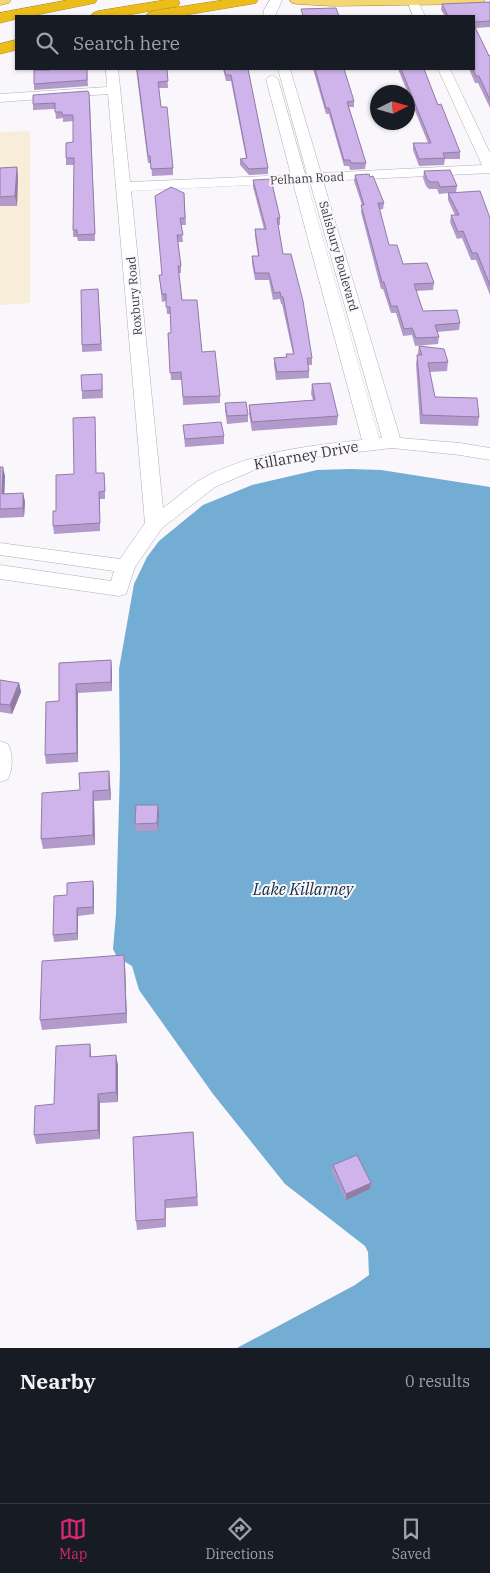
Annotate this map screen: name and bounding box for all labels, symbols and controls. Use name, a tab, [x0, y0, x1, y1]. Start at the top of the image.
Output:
search box	[15, 15, 475, 70]
icon: search	[33, 29, 61, 57]
text: Search here	[73, 31, 180, 55]
north arrow	[370, 85, 415, 130]
street label: Pelham Road	[270, 169, 344, 187]
street label: Salisbury Boulevard	[316, 199, 362, 313]
street label: Roxbury Road	[123, 256, 145, 336]
street label: Killarney Drive	[252, 436, 360, 474]
water label: Lake Killarney	[252, 879, 355, 899]
text: Nearby	[20, 1367, 96, 1395]
text: 0 results	[405, 1371, 470, 1391]
tab: Map	[59, 1515, 87, 1563]
tab: Directions	[205, 1515, 274, 1563]
tab: Saved	[392, 1515, 431, 1563]

